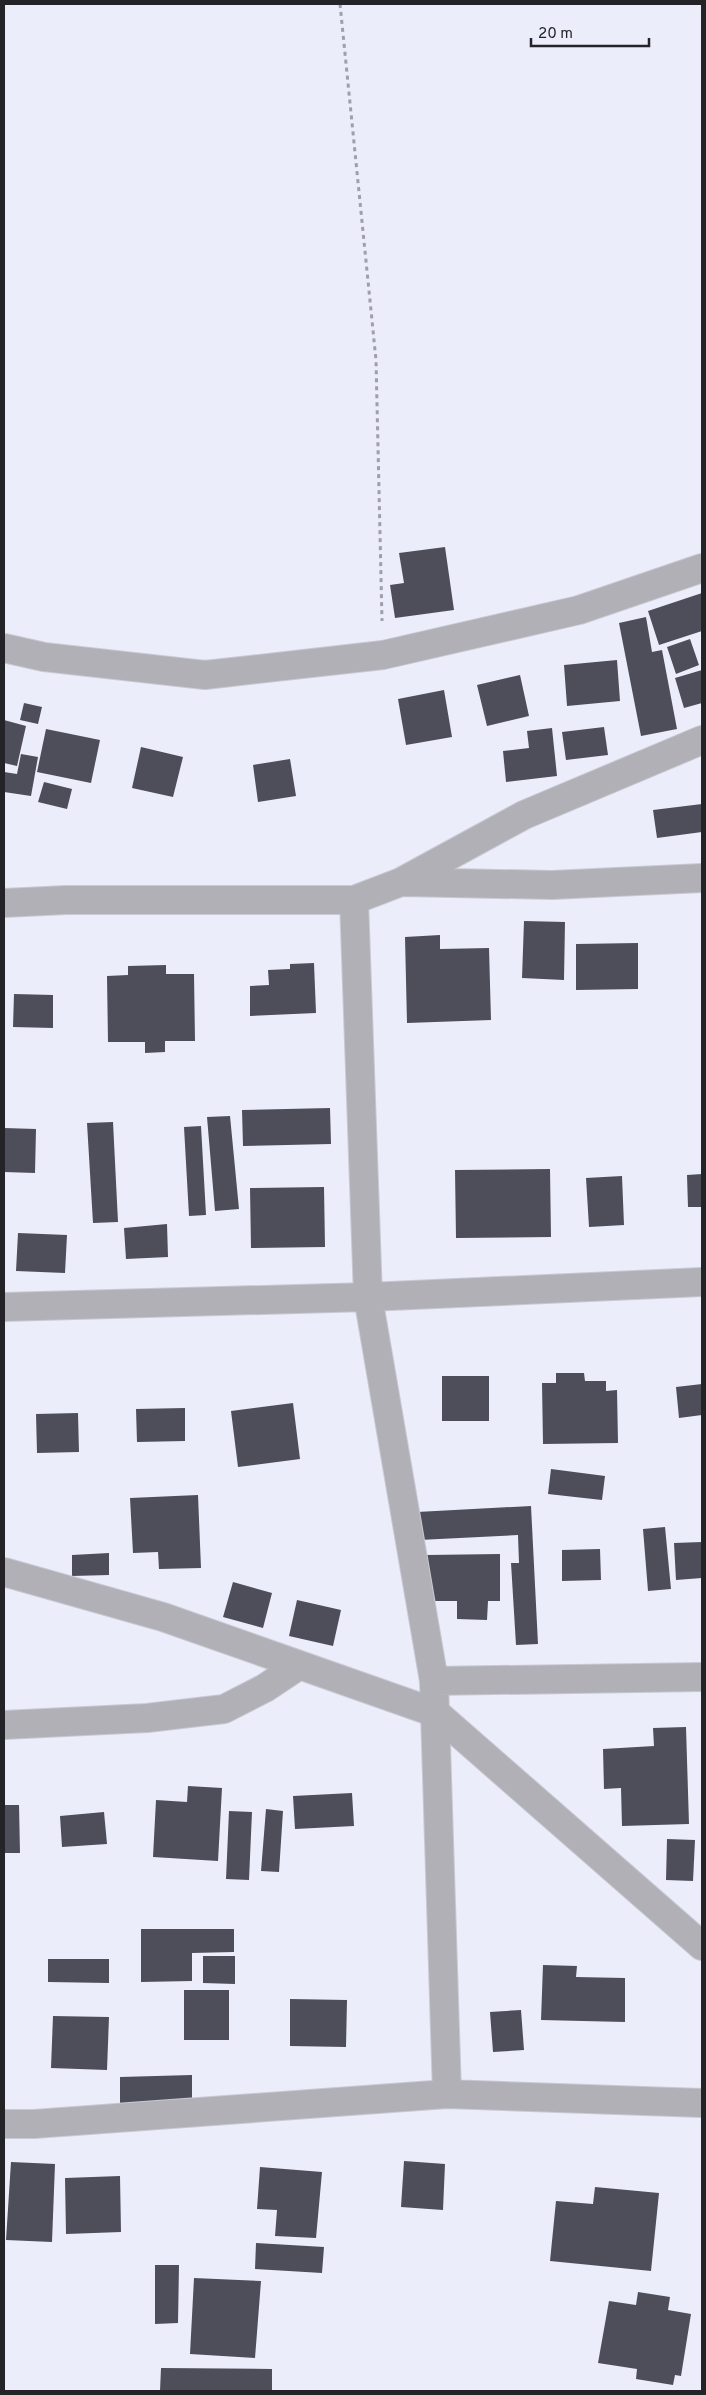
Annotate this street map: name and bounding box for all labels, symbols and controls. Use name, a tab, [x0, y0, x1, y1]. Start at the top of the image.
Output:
scale bar	[531, 15, 648, 47]
text: 20 m	[538, 25, 573, 44]

